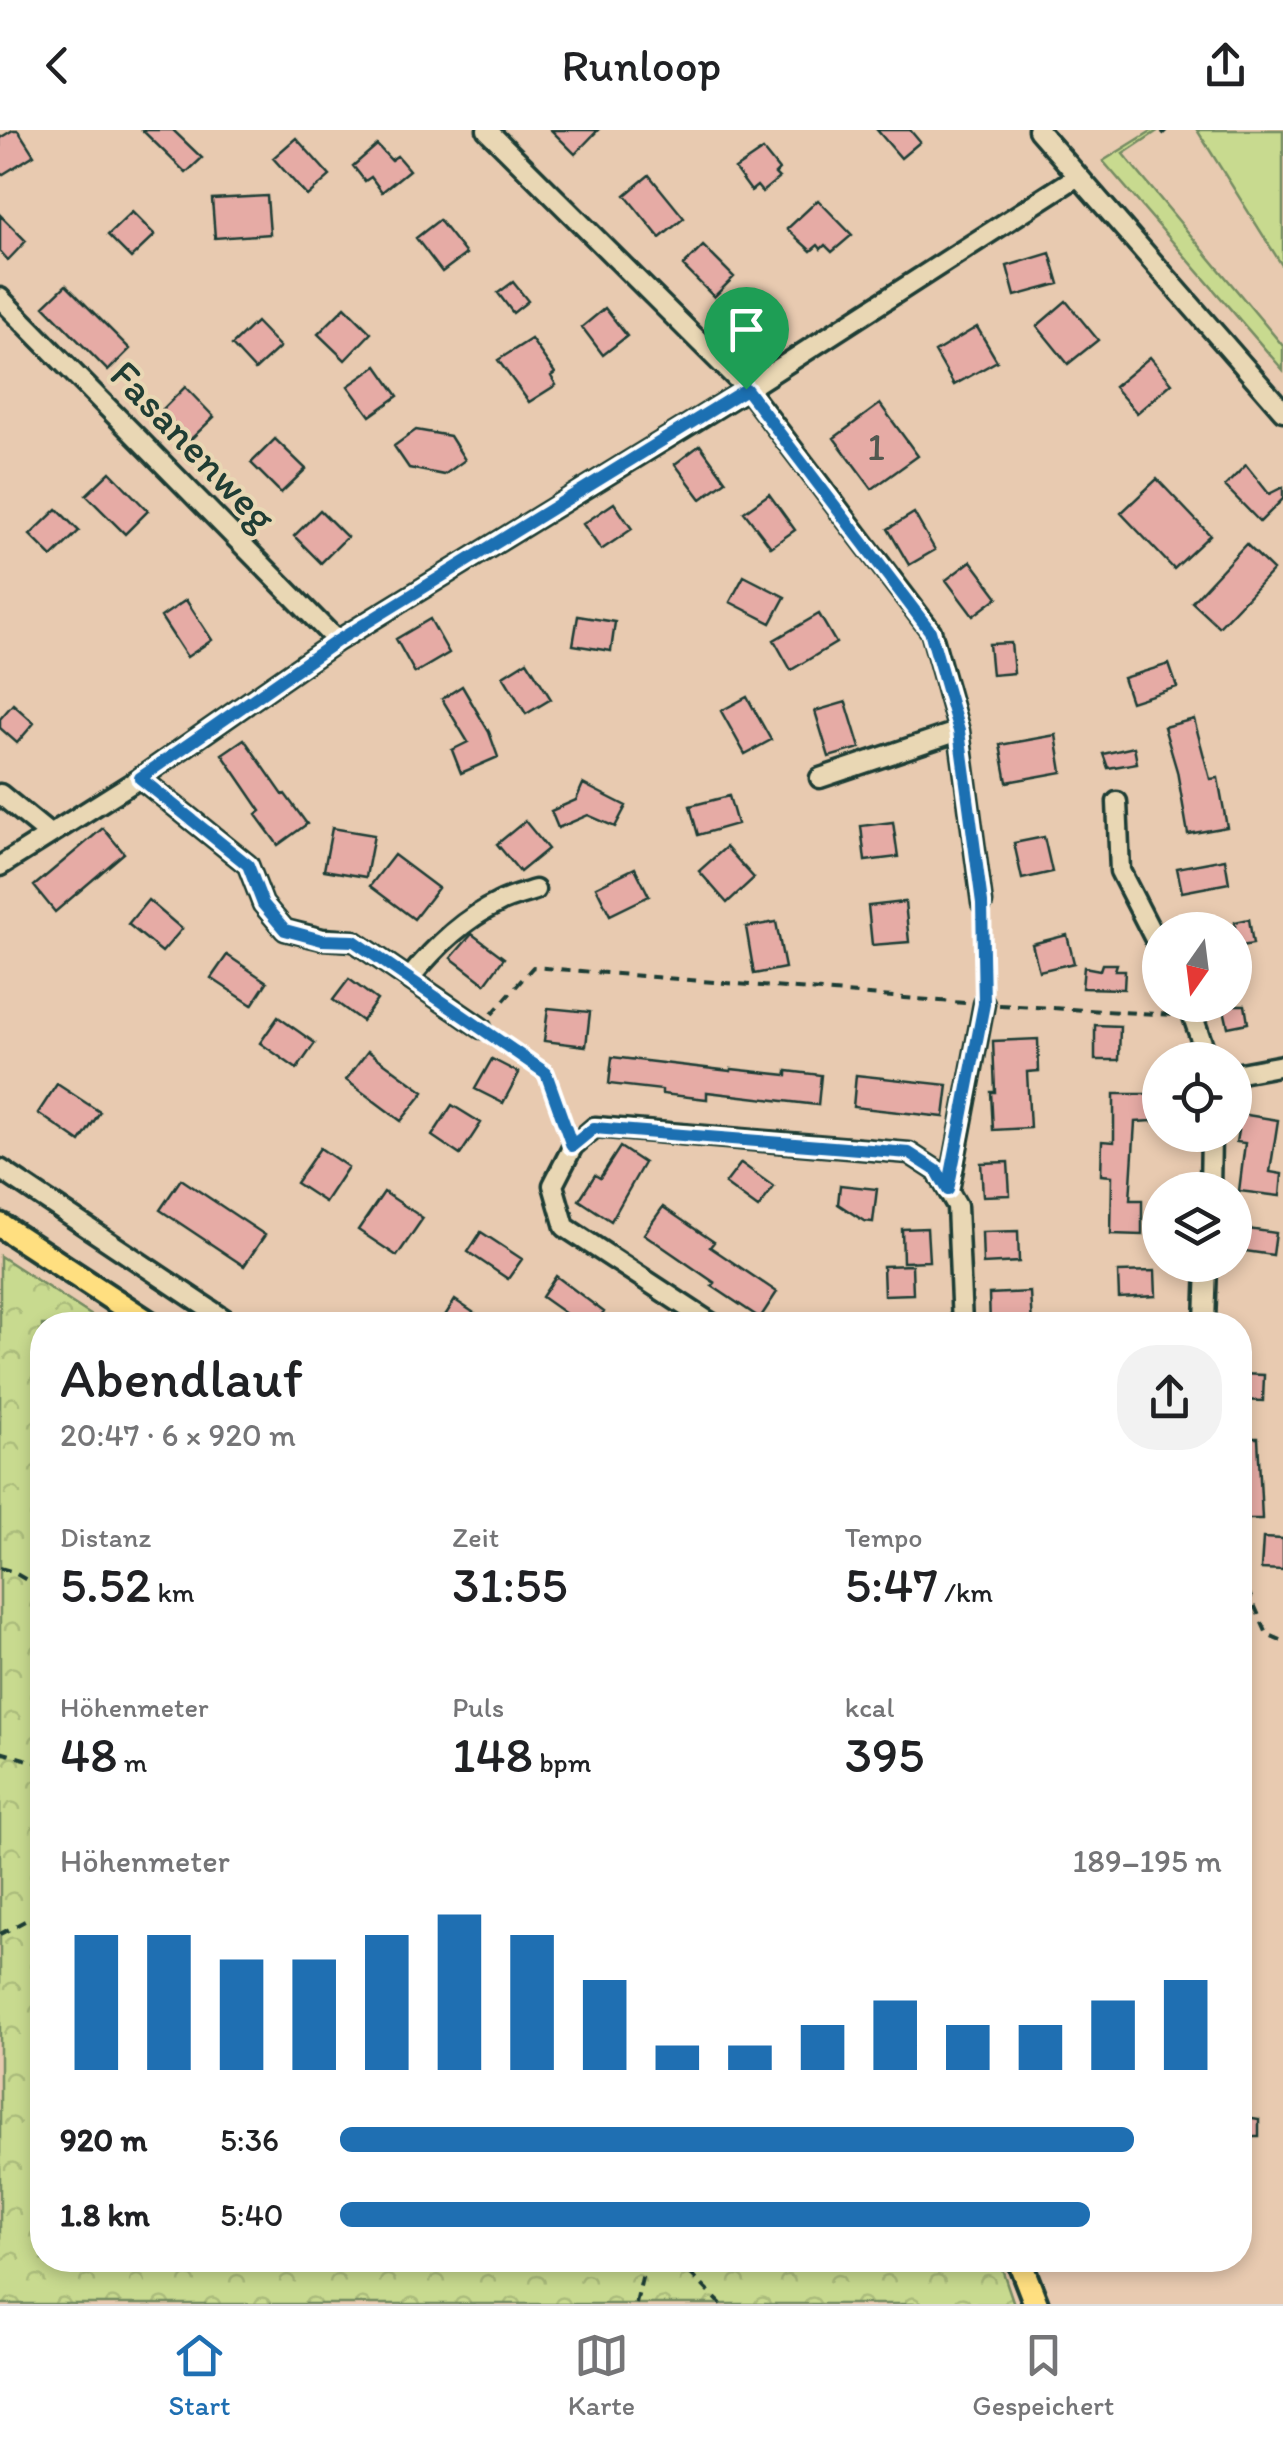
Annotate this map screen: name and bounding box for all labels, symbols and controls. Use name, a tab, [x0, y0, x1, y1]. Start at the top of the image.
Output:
icon: back	[30, 38, 85, 93]
text: Runloop	[562, 38, 721, 92]
icon: share	[1198, 38, 1253, 93]
pin	[704, 287, 789, 390]
icon: arrive	[719, 302, 774, 357]
street label: Fasanenweg	[100, 349, 288, 542]
house number: 1	[867, 424, 885, 470]
north arrow	[1142, 912, 1252, 1022]
map controls	[1142, 912, 1252, 1282]
button: locate	[1142, 1042, 1252, 1152]
button: layers	[1142, 1172, 1252, 1282]
text: Abendlauf	[60, 1345, 303, 1411]
button: share	[1117, 1345, 1222, 1450]
text: 20:47 · 6 × 920 m	[60, 1416, 296, 1454]
text: Distanz	[60, 1520, 151, 1554]
text: Zeit	[452, 1520, 499, 1554]
text: Tempo	[845, 1520, 923, 1554]
text: 5.52	[60, 1554, 151, 1615]
text: 31:55	[452, 1554, 568, 1615]
text: 5:47	[845, 1554, 938, 1615]
text: km	[151, 1575, 194, 1609]
text: /km	[938, 1575, 993, 1609]
text: Höhenmeter	[60, 1690, 209, 1724]
text: Puls	[452, 1690, 504, 1724]
text: kcal	[845, 1690, 894, 1724]
text: 48	[60, 1724, 117, 1785]
text: 148	[452, 1724, 533, 1785]
text: 395	[845, 1724, 924, 1785]
text: m	[117, 1745, 147, 1779]
text: bpm	[533, 1745, 591, 1779]
text: Höhenmeter	[60, 1842, 230, 1880]
text: 189–195 m	[1073, 1842, 1222, 1880]
text: 920 m	[60, 2121, 147, 2159]
text: 5:36	[220, 2121, 279, 2159]
text: 1.8 km	[60, 2196, 150, 2234]
text: 5:40	[220, 2196, 284, 2234]
tab: Start	[169, 2328, 231, 2422]
tab: Karte	[568, 2328, 635, 2422]
tab: Gespeichert	[972, 2328, 1114, 2422]

